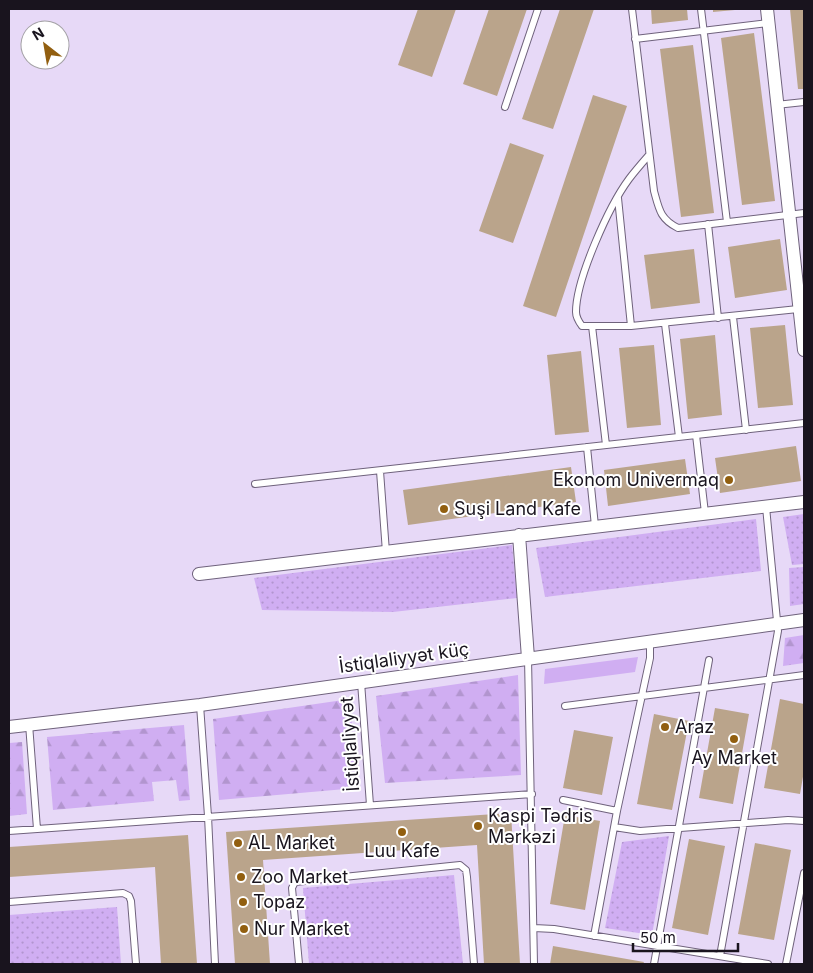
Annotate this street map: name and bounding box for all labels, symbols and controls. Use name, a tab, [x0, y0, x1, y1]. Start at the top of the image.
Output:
north arrow	[20, 20, 70, 70]
text: N	[29, 23, 47, 43]
place label: Ekonom Univermaq	[553, 469, 719, 490]
marker: Ekonom Univermaq	[723, 474, 735, 486]
place label: Suşi Land Kafe	[454, 498, 581, 519]
marker: Suşi Land Kafe	[438, 503, 450, 515]
street label: İstiqlaliyyət küç	[338, 637, 470, 677]
street label: İstiqlaliyyət	[335, 696, 363, 792]
place label: Araz	[675, 716, 714, 737]
marker: Araz	[659, 721, 671, 733]
marker: Ay Market	[728, 733, 740, 745]
place label: Ay Market	[691, 747, 777, 768]
place label: Kaspi Tədris Mərkəzi	[488, 805, 593, 847]
marker: Kaspi Tədris Mərkəzi	[472, 820, 484, 832]
marker: Luu Kafe	[396, 826, 408, 838]
place label: AL Market	[248, 832, 335, 853]
marker: AL Market	[232, 837, 244, 849]
place label: Luu Kafe	[364, 840, 440, 861]
place label: Zoo Market	[251, 866, 348, 887]
marker: Zoo Market	[235, 871, 247, 883]
place label: Topaz	[253, 891, 305, 912]
marker: Topaz	[237, 896, 249, 908]
place label: Nur Market	[254, 918, 349, 939]
scale bar	[633, 920, 738, 952]
marker: Nur Market	[238, 923, 250, 935]
text: 50 m	[640, 928, 676, 947]

